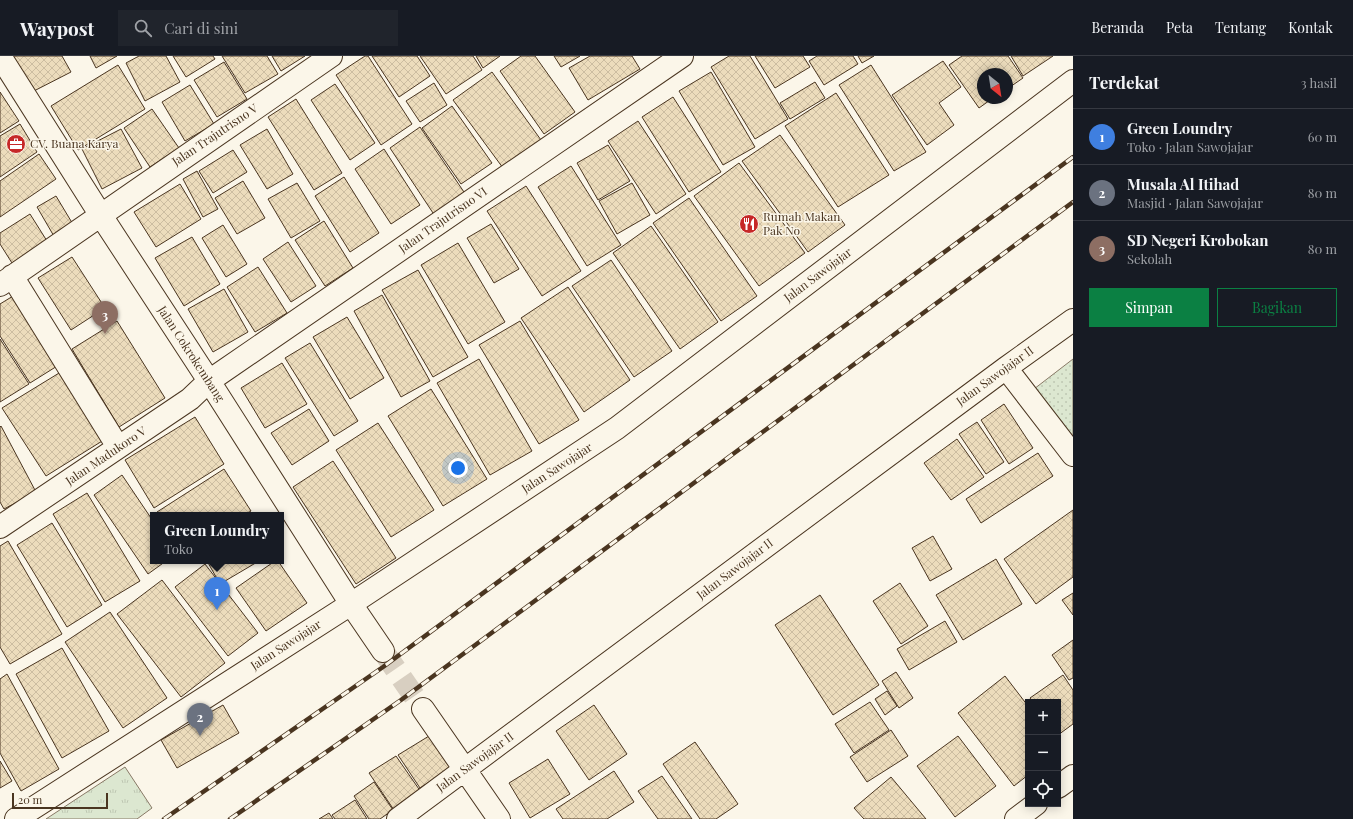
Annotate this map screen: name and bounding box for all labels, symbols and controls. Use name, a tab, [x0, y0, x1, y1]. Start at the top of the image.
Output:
search box	[118, 10, 398, 46]
text: Waypost	[20, 15, 94, 41]
icon: search	[132, 17, 154, 39]
text: Cari di sini	[164, 18, 238, 38]
text: Beranda	[1092, 18, 1144, 37]
text: Peta	[1166, 18, 1193, 37]
text: Tentang	[1215, 18, 1266, 37]
text: Kontak	[1288, 18, 1333, 37]
north arrow	[977, 68, 1013, 104]
text: Terdekat	[1089, 71, 1159, 93]
text: 3 hasil	[1301, 74, 1337, 91]
street label: Jalan Trajutrisno V	[168, 99, 261, 169]
text: Green Loundry	[1127, 118, 1232, 138]
text: 1	[1100, 128, 1104, 145]
text: 60 m	[1308, 128, 1337, 145]
office icon: CV. Buana Karya	[5, 133, 27, 155]
place label: CV. Buana Karya	[30, 135, 119, 151]
text: Toko · Jalan Sawojajar	[1127, 138, 1253, 155]
text: Musala Al Itihad	[1127, 174, 1239, 194]
street label: Jalan Trajutrisno VI	[394, 183, 490, 256]
text: 2	[1099, 184, 1105, 201]
text: 80 m	[1308, 184, 1337, 201]
text: Masjid · Jalan Sawojajar	[1127, 194, 1263, 211]
place label: Rumah Makan Pak No	[763, 208, 840, 238]
restaurant icon: Rumah Makan Pak No	[738, 213, 760, 235]
text: SD Negeri Krobokan	[1127, 230, 1269, 250]
text: 3	[1099, 240, 1105, 257]
text: 80 m	[1308, 240, 1337, 257]
street label: Jalan Sawojajar	[779, 243, 855, 306]
text: Sekolah	[1127, 250, 1172, 267]
button: Simpan	[1089, 288, 1209, 327]
button: Bagikan	[1217, 288, 1337, 327]
pin: 3	[92, 301, 118, 334]
street label: Jalan Cokrokembang	[154, 302, 229, 405]
street label: Jalan Sawojajar II	[952, 342, 1036, 409]
street label: Jalan Madukoro V	[61, 422, 149, 489]
street label: Jalan Sawojajar	[517, 438, 595, 496]
your location	[448, 458, 468, 478]
popup	[150, 512, 284, 564]
text: Green Loundry	[164, 520, 270, 540]
street label: Jalan Sawojajar II	[692, 534, 776, 603]
text: Toko	[164, 540, 193, 557]
pin: 1	[204, 577, 230, 610]
street label: Jalan Sawojajar	[246, 615, 324, 673]
map controls	[1025, 699, 1061, 807]
button: +	[1025, 699, 1061, 735]
pin: 2	[187, 703, 213, 736]
street label: Jalan Sawojajar II	[432, 728, 516, 795]
button: −	[1025, 735, 1061, 771]
button: locate	[1025, 771, 1061, 807]
scale bar	[12, 791, 108, 810]
text: 20 m	[18, 792, 42, 807]

